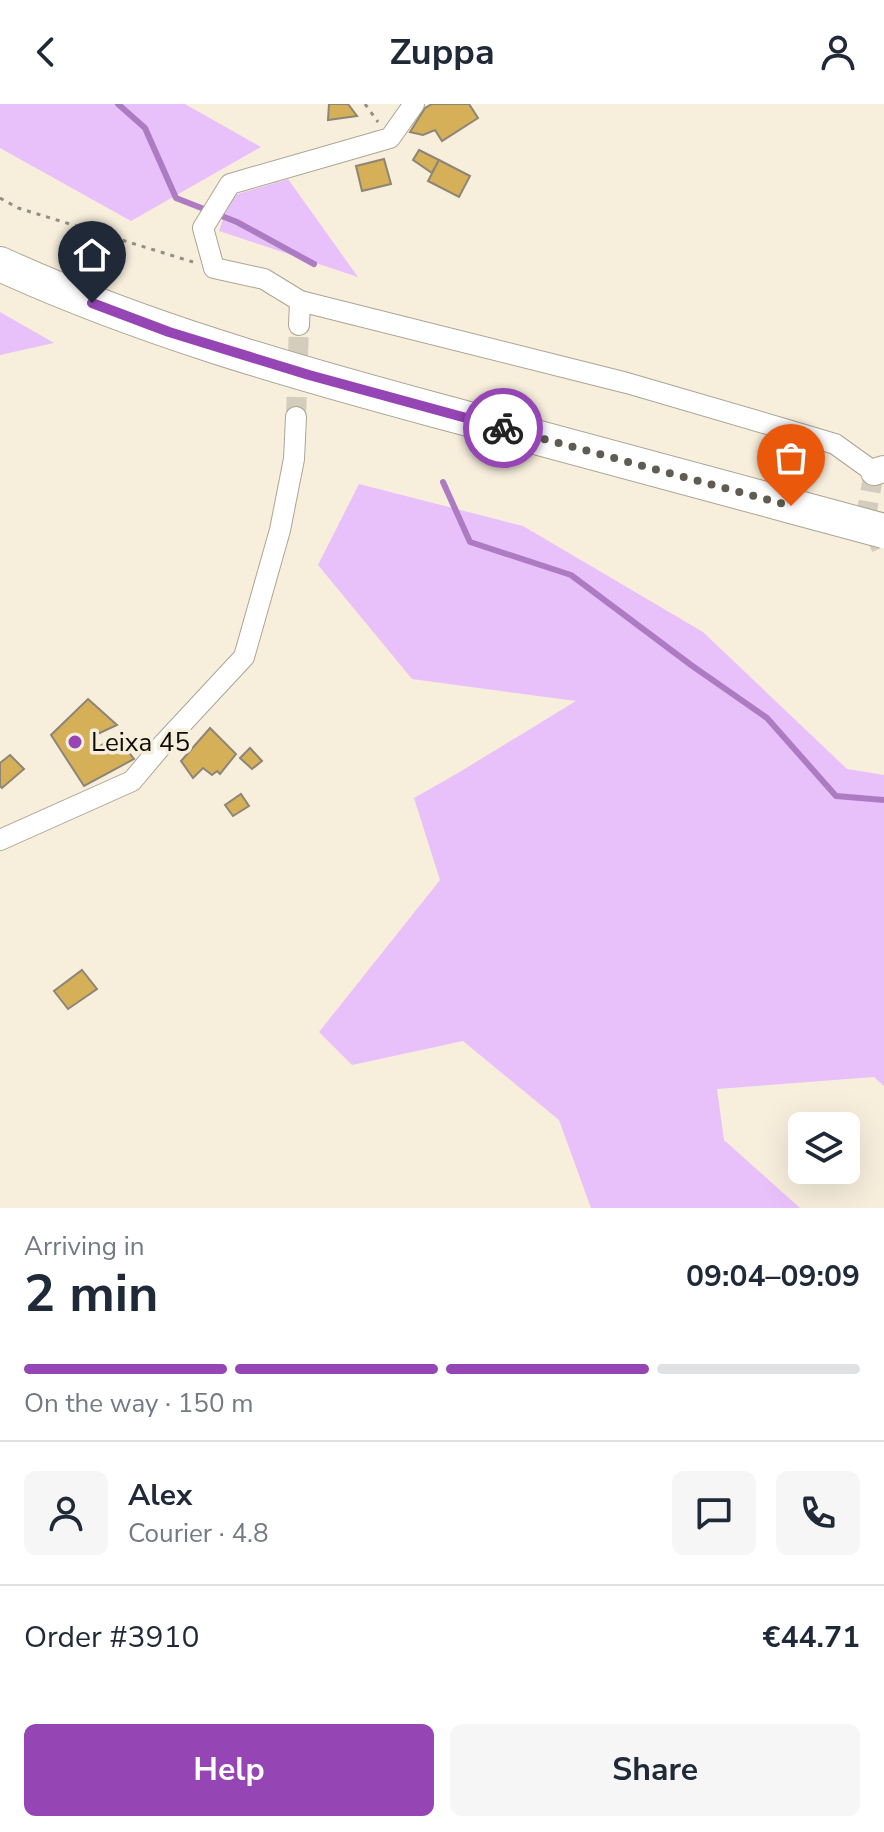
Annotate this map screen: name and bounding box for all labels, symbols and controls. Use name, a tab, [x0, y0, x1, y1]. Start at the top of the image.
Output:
text: Zuppa	[389, 28, 495, 77]
icon: back	[24, 30, 68, 74]
icon: person	[816, 30, 860, 74]
pin	[58, 221, 126, 303]
icon: home	[70, 233, 114, 277]
courier	[463, 388, 543, 468]
icon: bike	[481, 406, 525, 450]
pin	[757, 424, 825, 506]
icon: bag	[769, 436, 813, 480]
place label: Leixa 45	[91, 725, 190, 760]
marker: Leixa 45	[66, 733, 84, 751]
map controls	[788, 1112, 860, 1184]
button: layers	[788, 1112, 860, 1184]
text: Arriving in	[24, 1229, 145, 1264]
text: 09:04–09:09	[686, 1256, 860, 1297]
text: 2 min	[24, 1258, 159, 1329]
text: On the way · 150 m	[24, 1386, 253, 1421]
button: person	[24, 1471, 108, 1555]
button: chat	[672, 1471, 756, 1555]
button: phone	[776, 1471, 860, 1555]
text: Alex	[128, 1475, 192, 1516]
text: Courier · 4.8	[128, 1516, 269, 1551]
text: Order #3910	[24, 1617, 199, 1658]
text: €44.71	[763, 1617, 860, 1658]
button: Help	[24, 1724, 434, 1816]
button: Share	[450, 1724, 860, 1816]

